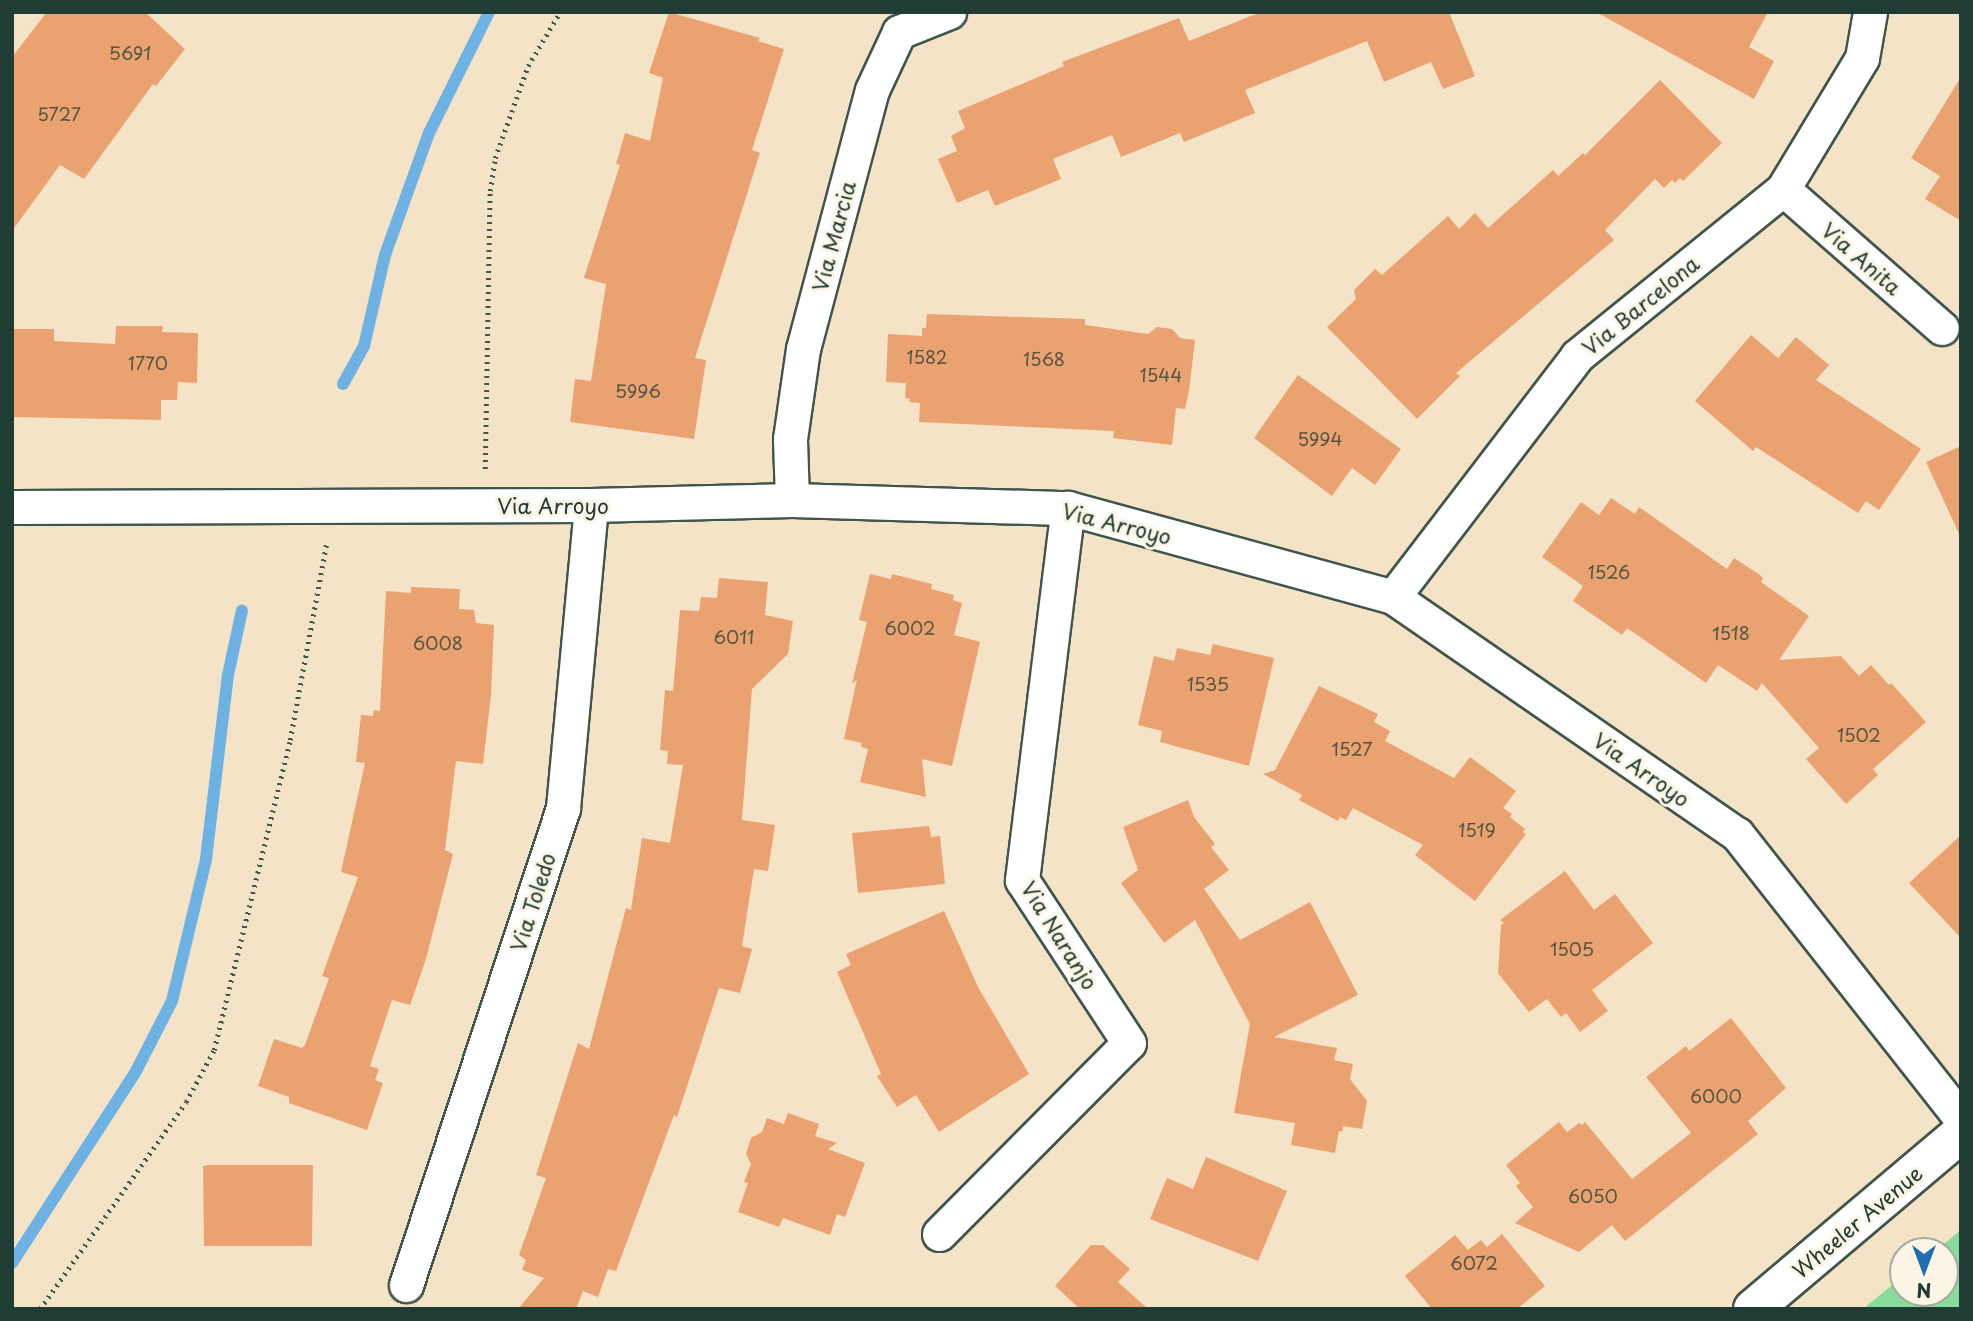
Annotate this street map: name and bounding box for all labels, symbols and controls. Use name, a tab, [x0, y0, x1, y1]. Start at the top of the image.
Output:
house number: 5691	[109, 42, 151, 64]
house number: 5727	[37, 103, 81, 125]
street label: Via Marcia	[806, 179, 860, 293]
street label: Via Anita	[1817, 217, 1907, 299]
street label: Via Barcelona	[1577, 250, 1703, 360]
house number: 1582	[907, 346, 947, 368]
house number: 1568	[1023, 348, 1065, 370]
house number: 1770	[128, 352, 168, 374]
house number: 1544	[1140, 364, 1182, 386]
house number: 5996	[615, 380, 661, 402]
house number: 5994	[1297, 428, 1343, 450]
street label: Via Arroyo	[497, 492, 609, 518]
street label: Via Arroyo	[1060, 497, 1174, 549]
house number: 1526	[1588, 561, 1630, 583]
house number: 6002	[885, 617, 935, 639]
house number: 1518	[1712, 622, 1750, 644]
house number: 6011	[714, 626, 754, 648]
house number: 6008	[413, 632, 463, 654]
house number: 1535	[1187, 673, 1229, 695]
house number: 1502	[1837, 724, 1881, 746]
street label: Via Arroyo	[1589, 727, 1695, 811]
house number: 1527	[1332, 738, 1372, 760]
house number: 1519	[1458, 819, 1496, 841]
street label: Via Toledo	[504, 850, 560, 954]
street label: Via Naranjo	[1017, 877, 1103, 993]
house number: 1505	[1550, 938, 1594, 960]
house number: 6000	[1690, 1085, 1742, 1107]
street label: Wheeler Avenue	[1787, 1159, 1927, 1283]
house number: 6050	[1568, 1185, 1618, 1207]
north arrow	[1889, 1237, 1959, 1307]
house number: 6072	[1450, 1252, 1498, 1274]
text: N	[1916, 1277, 1932, 1305]

